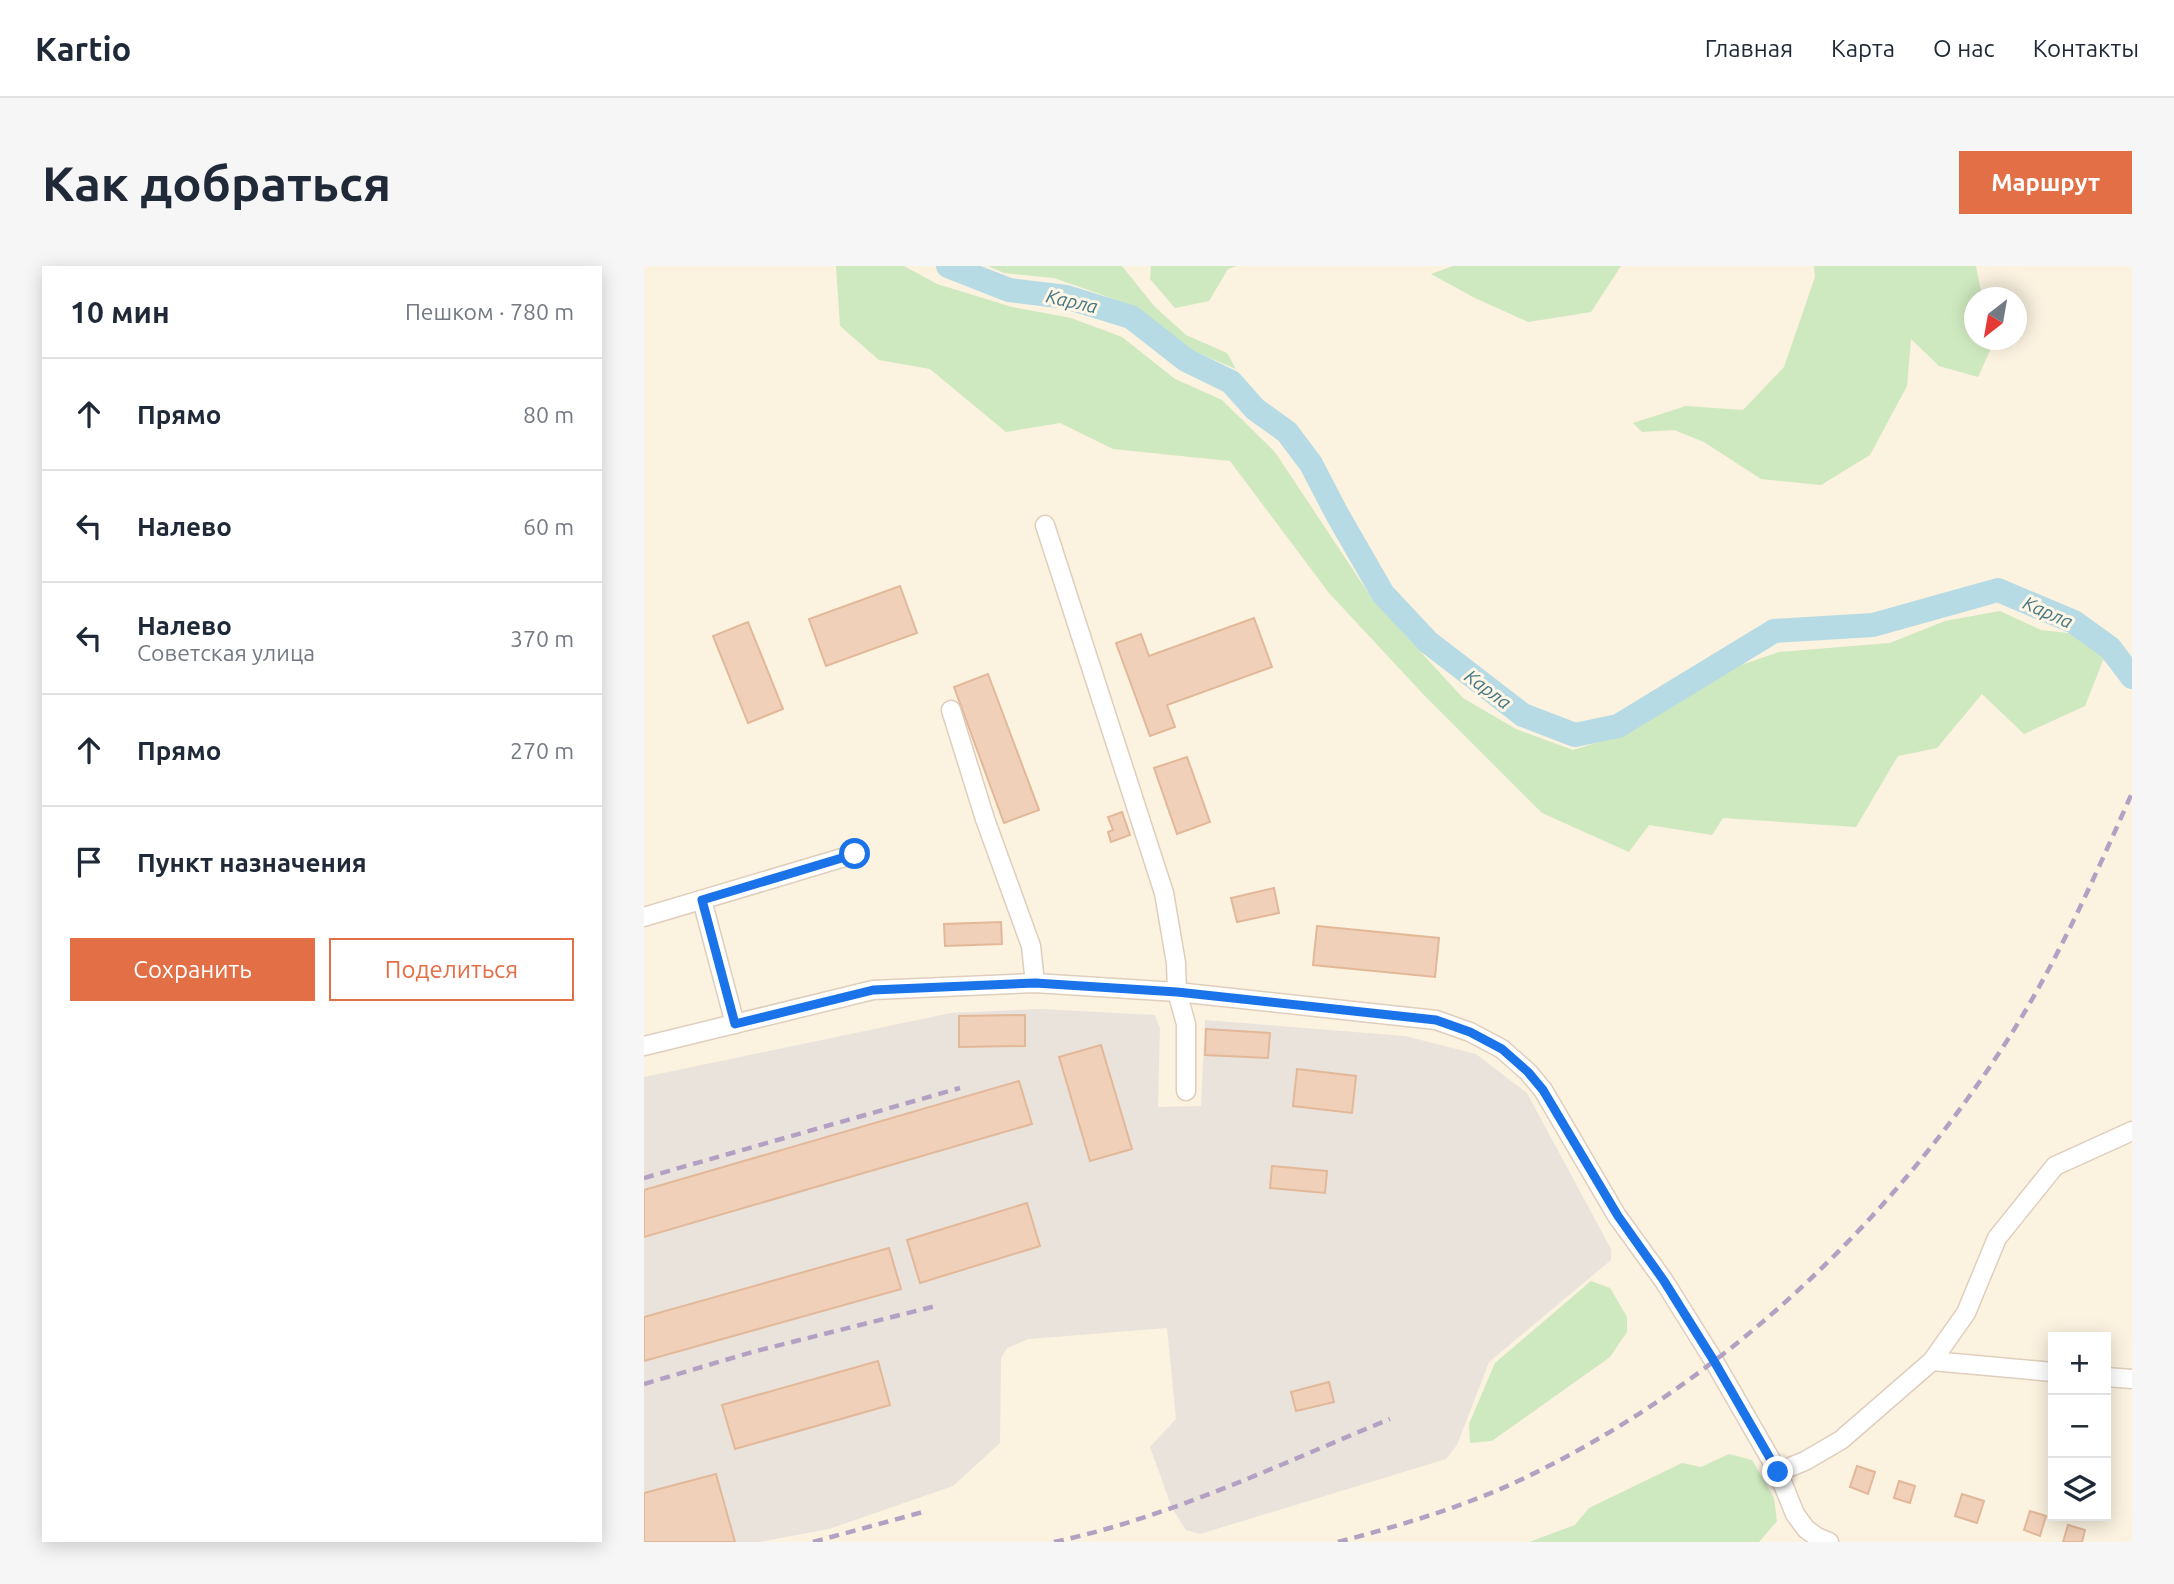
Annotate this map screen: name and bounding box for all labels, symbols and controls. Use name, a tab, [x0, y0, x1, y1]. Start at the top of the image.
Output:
text: Kartio	[35, 30, 131, 67]
text: Главная	[1705, 35, 1793, 62]
text: Карта	[1831, 35, 1895, 62]
text: О нас	[1933, 35, 1995, 62]
text: Контакты	[2033, 35, 2139, 62]
button: Маршрут	[1959, 151, 2132, 214]
text: Как добраться	[42, 155, 391, 210]
water label: Карла	[1044, 284, 1100, 318]
north arrow	[1964, 287, 2027, 350]
text: 10 мин	[70, 295, 170, 329]
text: Пешком · 780 m	[405, 299, 574, 324]
icon: ahead	[70, 395, 108, 433]
text: Прямо	[137, 400, 221, 429]
text: 80 m	[523, 402, 574, 427]
icon: left	[70, 507, 108, 545]
text: Налево	[137, 512, 232, 541]
text: 60 m	[523, 514, 574, 539]
water label: Карла	[2020, 591, 2076, 633]
text: Налево	[137, 611, 232, 640]
icon: left	[70, 619, 108, 657]
text: 370 m	[510, 626, 574, 651]
text: Советская улица	[137, 640, 315, 665]
water label: Карла	[1461, 665, 1515, 713]
icon: ahead	[70, 731, 108, 769]
text: Прямо	[137, 736, 221, 765]
text: 270 m	[510, 738, 574, 763]
route start	[839, 838, 870, 869]
icon: arrive	[70, 843, 108, 881]
text: Пункт назначения	[137, 848, 367, 877]
button: Сохранить	[70, 938, 315, 1001]
button: Поделиться	[329, 938, 574, 1001]
map controls	[2048, 1332, 2111, 1521]
button: +	[2048, 1332, 2111, 1395]
button: −	[2048, 1395, 2111, 1458]
route end	[1762, 1456, 1793, 1487]
button: layers	[2048, 1458, 2111, 1521]

